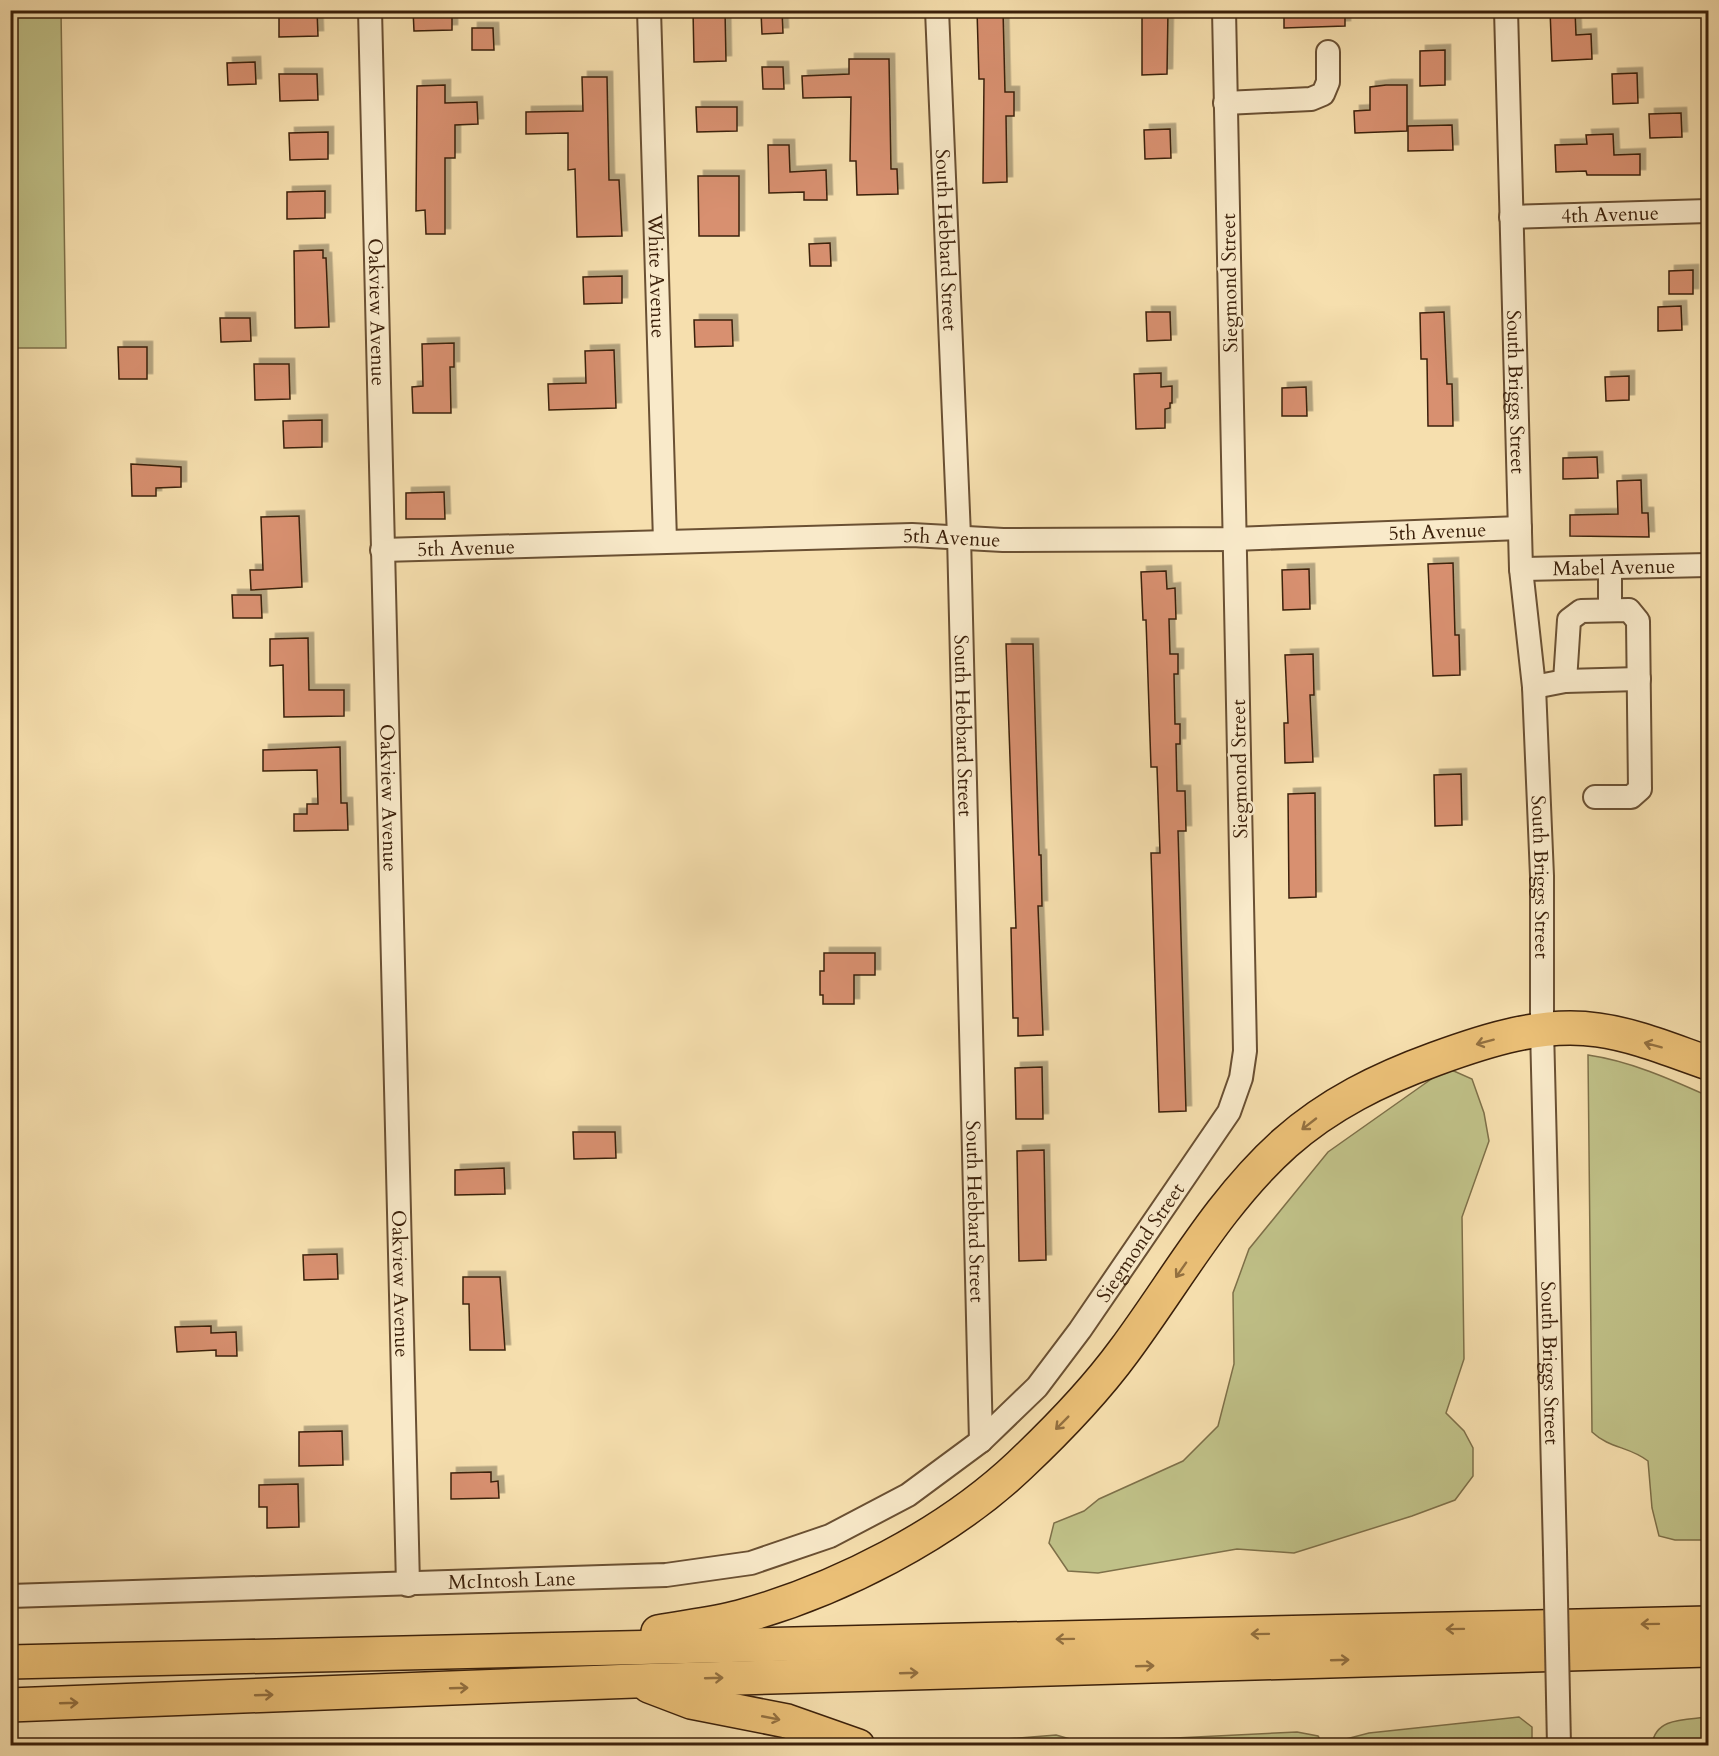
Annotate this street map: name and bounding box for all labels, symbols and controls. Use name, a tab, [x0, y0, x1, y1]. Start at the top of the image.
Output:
street label: South Hebbard Street	[929, 148, 963, 332]
street label: 4th Avenue	[1561, 200, 1659, 229]
street label: White Avenue	[641, 212, 672, 338]
street label: Siegmond Street	[1215, 213, 1244, 353]
street label: Oakview Avenue	[362, 238, 392, 386]
street label: South Briggs Street	[1500, 310, 1531, 475]
street label: 5th Avenue	[1388, 516, 1487, 547]
street label: 5th Avenue	[903, 522, 1001, 554]
street label: 5th Avenue	[417, 533, 515, 563]
street label: Mabel Avenue	[1552, 553, 1676, 582]
street label: South Hebbard Street	[947, 634, 979, 817]
street label: Siegmond Street	[1225, 699, 1254, 839]
street label: Oakview Avenue	[373, 724, 404, 872]
street label: South Briggs Street	[1525, 795, 1555, 959]
one-way arrow	[1476, 1037, 1495, 1048]
one-way arrow	[1644, 1038, 1663, 1050]
one-way arrow	[1302, 1118, 1318, 1130]
street label: South Hebbard Street	[959, 1120, 991, 1303]
street label: Siegmond Street	[1090, 1177, 1191, 1308]
street label: Oakview Avenue	[385, 1209, 416, 1358]
one-way arrow	[1175, 1261, 1187, 1277]
street label: South Briggs Street	[1534, 1281, 1565, 1446]
one-way arrow	[1054, 1416, 1069, 1431]
street label: McIntosh Lane	[448, 1565, 576, 1596]
one-way arrow	[1641, 1619, 1661, 1630]
one-way arrow	[1446, 1624, 1466, 1635]
one-way arrow	[1251, 1628, 1271, 1640]
one-way arrow	[1056, 1633, 1076, 1644]
one-way arrow	[1330, 1655, 1350, 1666]
one-way arrow	[1135, 1660, 1155, 1672]
one-way arrow	[898, 1667, 918, 1679]
one-way arrow	[703, 1673, 723, 1684]
one-way arrow	[448, 1682, 468, 1693]
one-way arrow	[253, 1690, 273, 1701]
one-way arrow	[58, 1697, 78, 1708]
one-way arrow	[761, 1713, 781, 1724]

